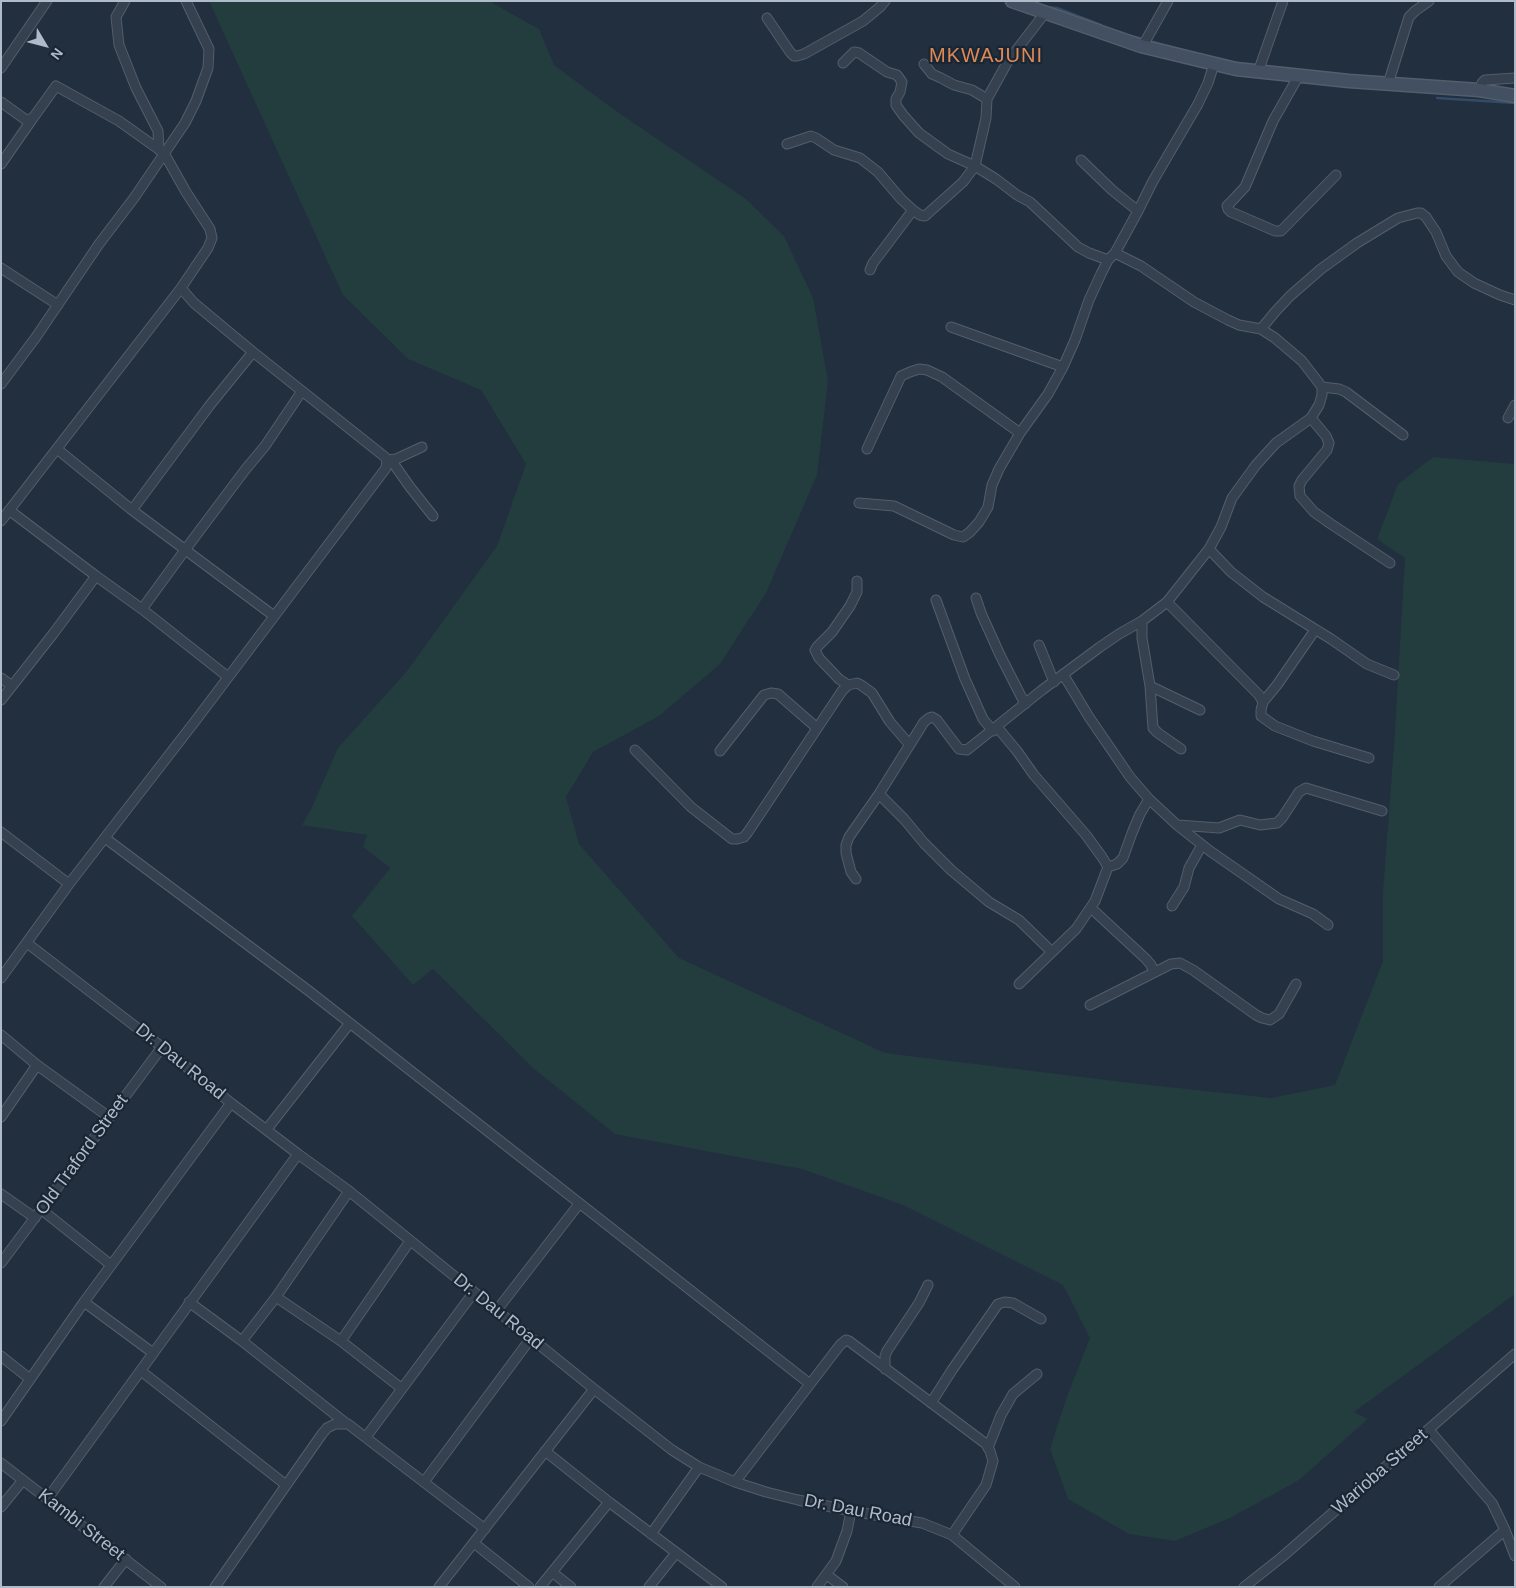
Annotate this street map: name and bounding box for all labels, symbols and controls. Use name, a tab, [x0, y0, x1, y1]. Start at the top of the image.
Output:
north arrow	[20, 20, 70, 70]
district label: MKWAJUNI	[928, 44, 1044, 68]
text: N	[48, 45, 66, 63]
street label: Dr. Dau Road	[131, 1019, 229, 1105]
street label: Old Traford Street	[31, 1091, 133, 1219]
street label: Dr. Dau Road	[449, 1269, 547, 1355]
street label: Warioba Street	[1328, 1425, 1432, 1519]
street label: Kambi Street	[33, 1484, 129, 1566]
street label: Dr. Dau Road	[802, 1490, 914, 1532]

